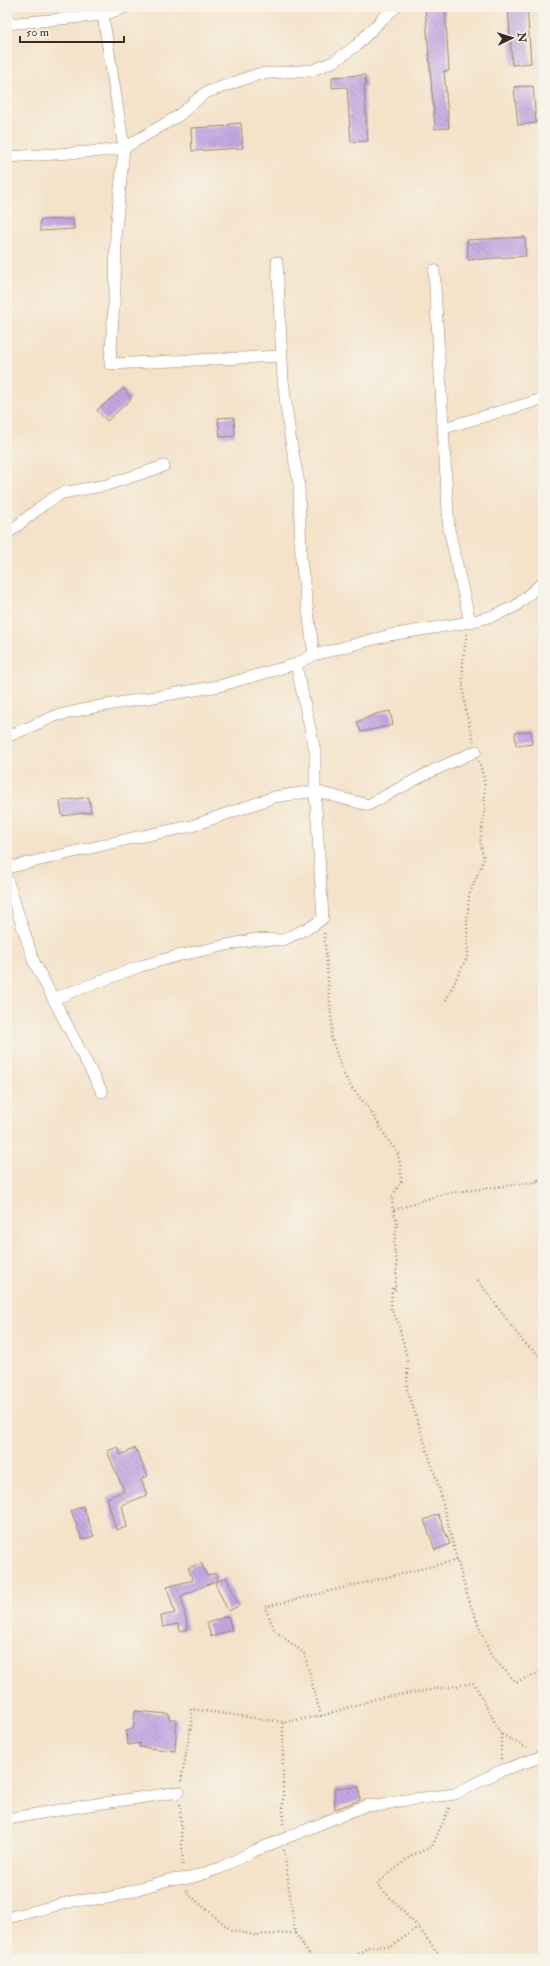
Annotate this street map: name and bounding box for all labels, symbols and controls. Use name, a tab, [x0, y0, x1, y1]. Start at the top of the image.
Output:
scale bar	[20, 18, 124, 44]
north arrow	[492, 18, 532, 58]
text: 50 m	[26, 25, 50, 40]
text: N	[515, 31, 528, 44]

